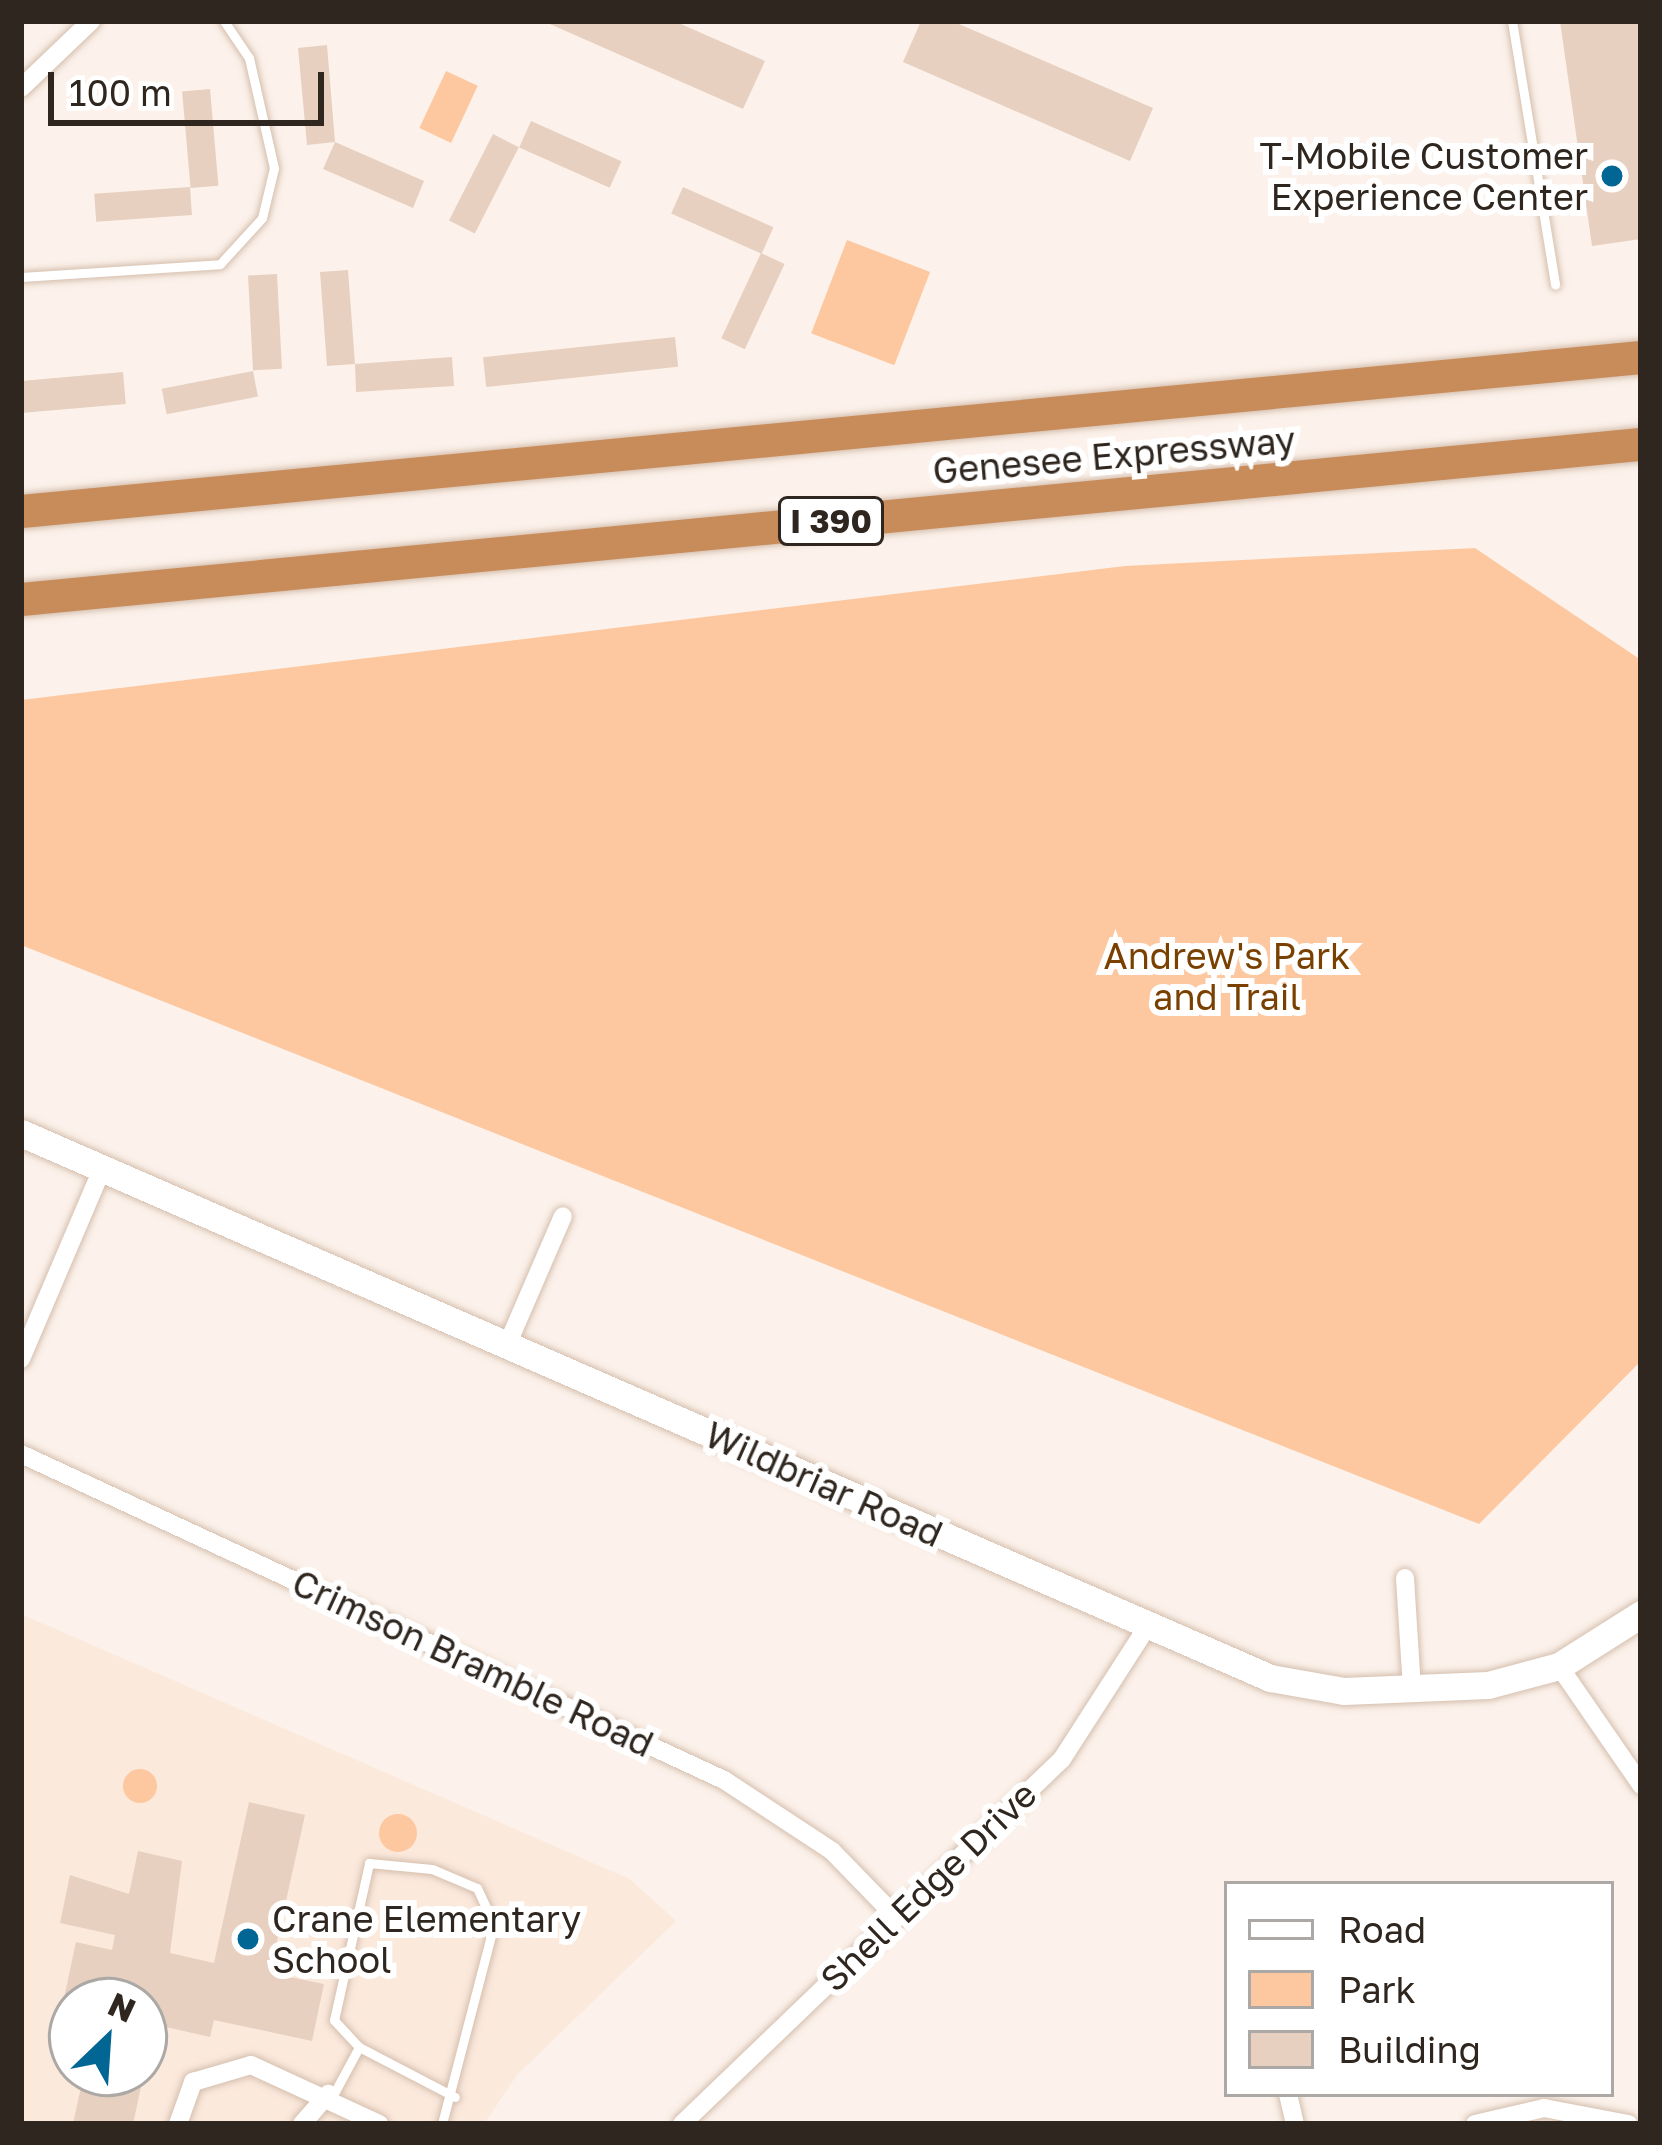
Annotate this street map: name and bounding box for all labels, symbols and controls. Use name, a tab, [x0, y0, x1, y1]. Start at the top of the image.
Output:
scale bar	[54, 48, 330, 122]
text: 100 m	[69, 71, 172, 114]
place label: T-Mobile Customer Experience Center	[1260, 133, 1588, 218]
marker: T-Mobile Customer Experience Center	[1599, 163, 1625, 189]
street label: Genesee Expressway	[931, 418, 1297, 492]
road number: I 390	[777, 494, 885, 548]
park label: Andrew's Park and Trail	[1104, 933, 1350, 1018]
street label: Wildbriar Road	[699, 1412, 949, 1556]
street label: Crimson Bramble Road	[286, 1560, 660, 1766]
street label: Shell Edge Drive	[811, 1772, 1045, 2000]
legend	[1224, 1881, 1614, 2097]
place label: Crane Elementary School	[272, 1896, 581, 1981]
text: Road	[1338, 1908, 1426, 1951]
marker: Crane Elementary School	[235, 1926, 261, 1952]
text: Park	[1338, 1968, 1416, 2011]
north arrow	[48, 1977, 168, 2097]
text: N	[103, 1984, 142, 2030]
text: Building	[1338, 2028, 1481, 2071]

